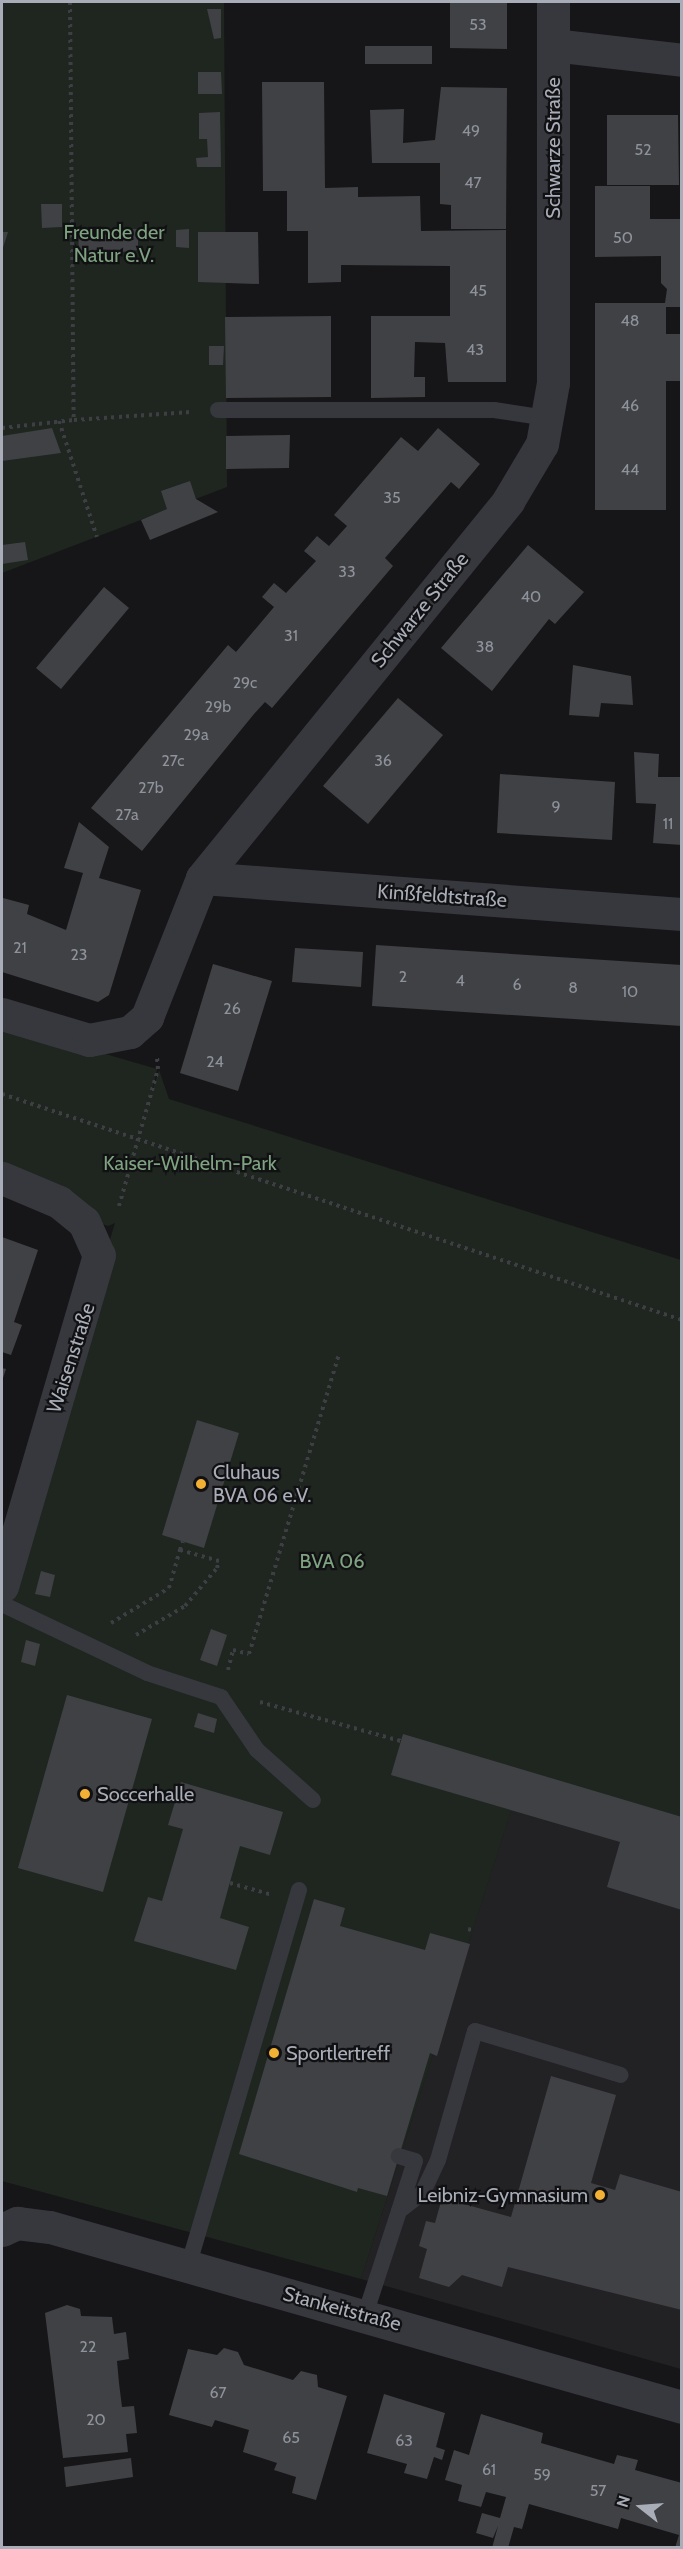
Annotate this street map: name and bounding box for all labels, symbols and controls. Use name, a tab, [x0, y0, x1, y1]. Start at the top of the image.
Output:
house number: 53	[469, 15, 487, 35]
street label: Schwarze Straße	[541, 77, 565, 219]
house number: 49	[462, 121, 480, 141]
house number: 52	[634, 140, 652, 160]
house number: 47	[464, 173, 482, 193]
park label: Freunde der Natur e.V.	[63, 221, 165, 268]
house number: 50	[613, 228, 633, 248]
house number: 45	[469, 281, 487, 301]
house number: 48	[621, 311, 639, 331]
house number: 43	[466, 340, 484, 360]
house number: 46	[621, 396, 639, 416]
house number: 44	[621, 460, 639, 480]
house number: 35	[383, 488, 401, 508]
street label: Schwarze Straße	[366, 548, 474, 672]
house number: 33	[338, 562, 356, 582]
house number: 40	[521, 587, 541, 607]
house number: 31	[284, 626, 298, 646]
house number: 38	[476, 637, 494, 657]
house number: 29c	[233, 673, 257, 693]
house number: 29b	[205, 697, 231, 717]
house number: 29a	[183, 725, 209, 745]
house number: 27c	[161, 751, 185, 771]
house number: 36	[374, 751, 392, 771]
house number: 27b	[138, 778, 164, 798]
house number: 9	[551, 797, 561, 817]
house number: 27a	[115, 805, 139, 825]
house number: 11	[663, 814, 673, 834]
street label: Kinßfeldtstraße	[376, 879, 508, 913]
house number: 21	[13, 938, 27, 958]
house number: 23	[70, 945, 88, 965]
house number: 2	[399, 967, 407, 987]
house number: 4	[455, 971, 465, 991]
house number: 6	[512, 975, 522, 995]
house number: 8	[568, 978, 578, 998]
house number: 10	[622, 982, 638, 1002]
house number: 26	[223, 999, 241, 1019]
house number: 24	[206, 1052, 224, 1072]
park label: Kaiser-Wilhelm-Park	[103, 1151, 277, 1175]
street label: Waisenstraße	[42, 1300, 100, 1416]
place label: Cluhaus BVA 06 e.V.	[213, 1460, 312, 1507]
marker: Cluhaus BVA 06 e.V.	[194, 1477, 208, 1491]
park label: BVA 06	[300, 1549, 364, 1573]
place label: Soccerhalle	[97, 1782, 194, 1806]
marker: Soccerhalle	[78, 1787, 92, 1801]
place label: Sportlertreff	[286, 2041, 390, 2065]
marker: Sportlertreff	[267, 2046, 281, 2060]
place label: Leibniz-Gymnasium	[417, 2183, 588, 2207]
marker: Leibniz-Gymnasium	[593, 2188, 607, 2202]
street label: Stankeitstraße	[280, 2282, 404, 2336]
house number: 22	[80, 2337, 96, 2357]
house number: 67	[209, 2383, 227, 2403]
house number: 20	[86, 2410, 106, 2430]
house number: 65	[282, 2428, 300, 2448]
house number: 63	[395, 2431, 413, 2451]
house number: 61	[482, 2460, 496, 2480]
house number: 59	[533, 2465, 551, 2485]
north arrow	[611, 2477, 671, 2537]
house number: 57	[590, 2481, 606, 2501]
text: N	[613, 2493, 634, 2510]

